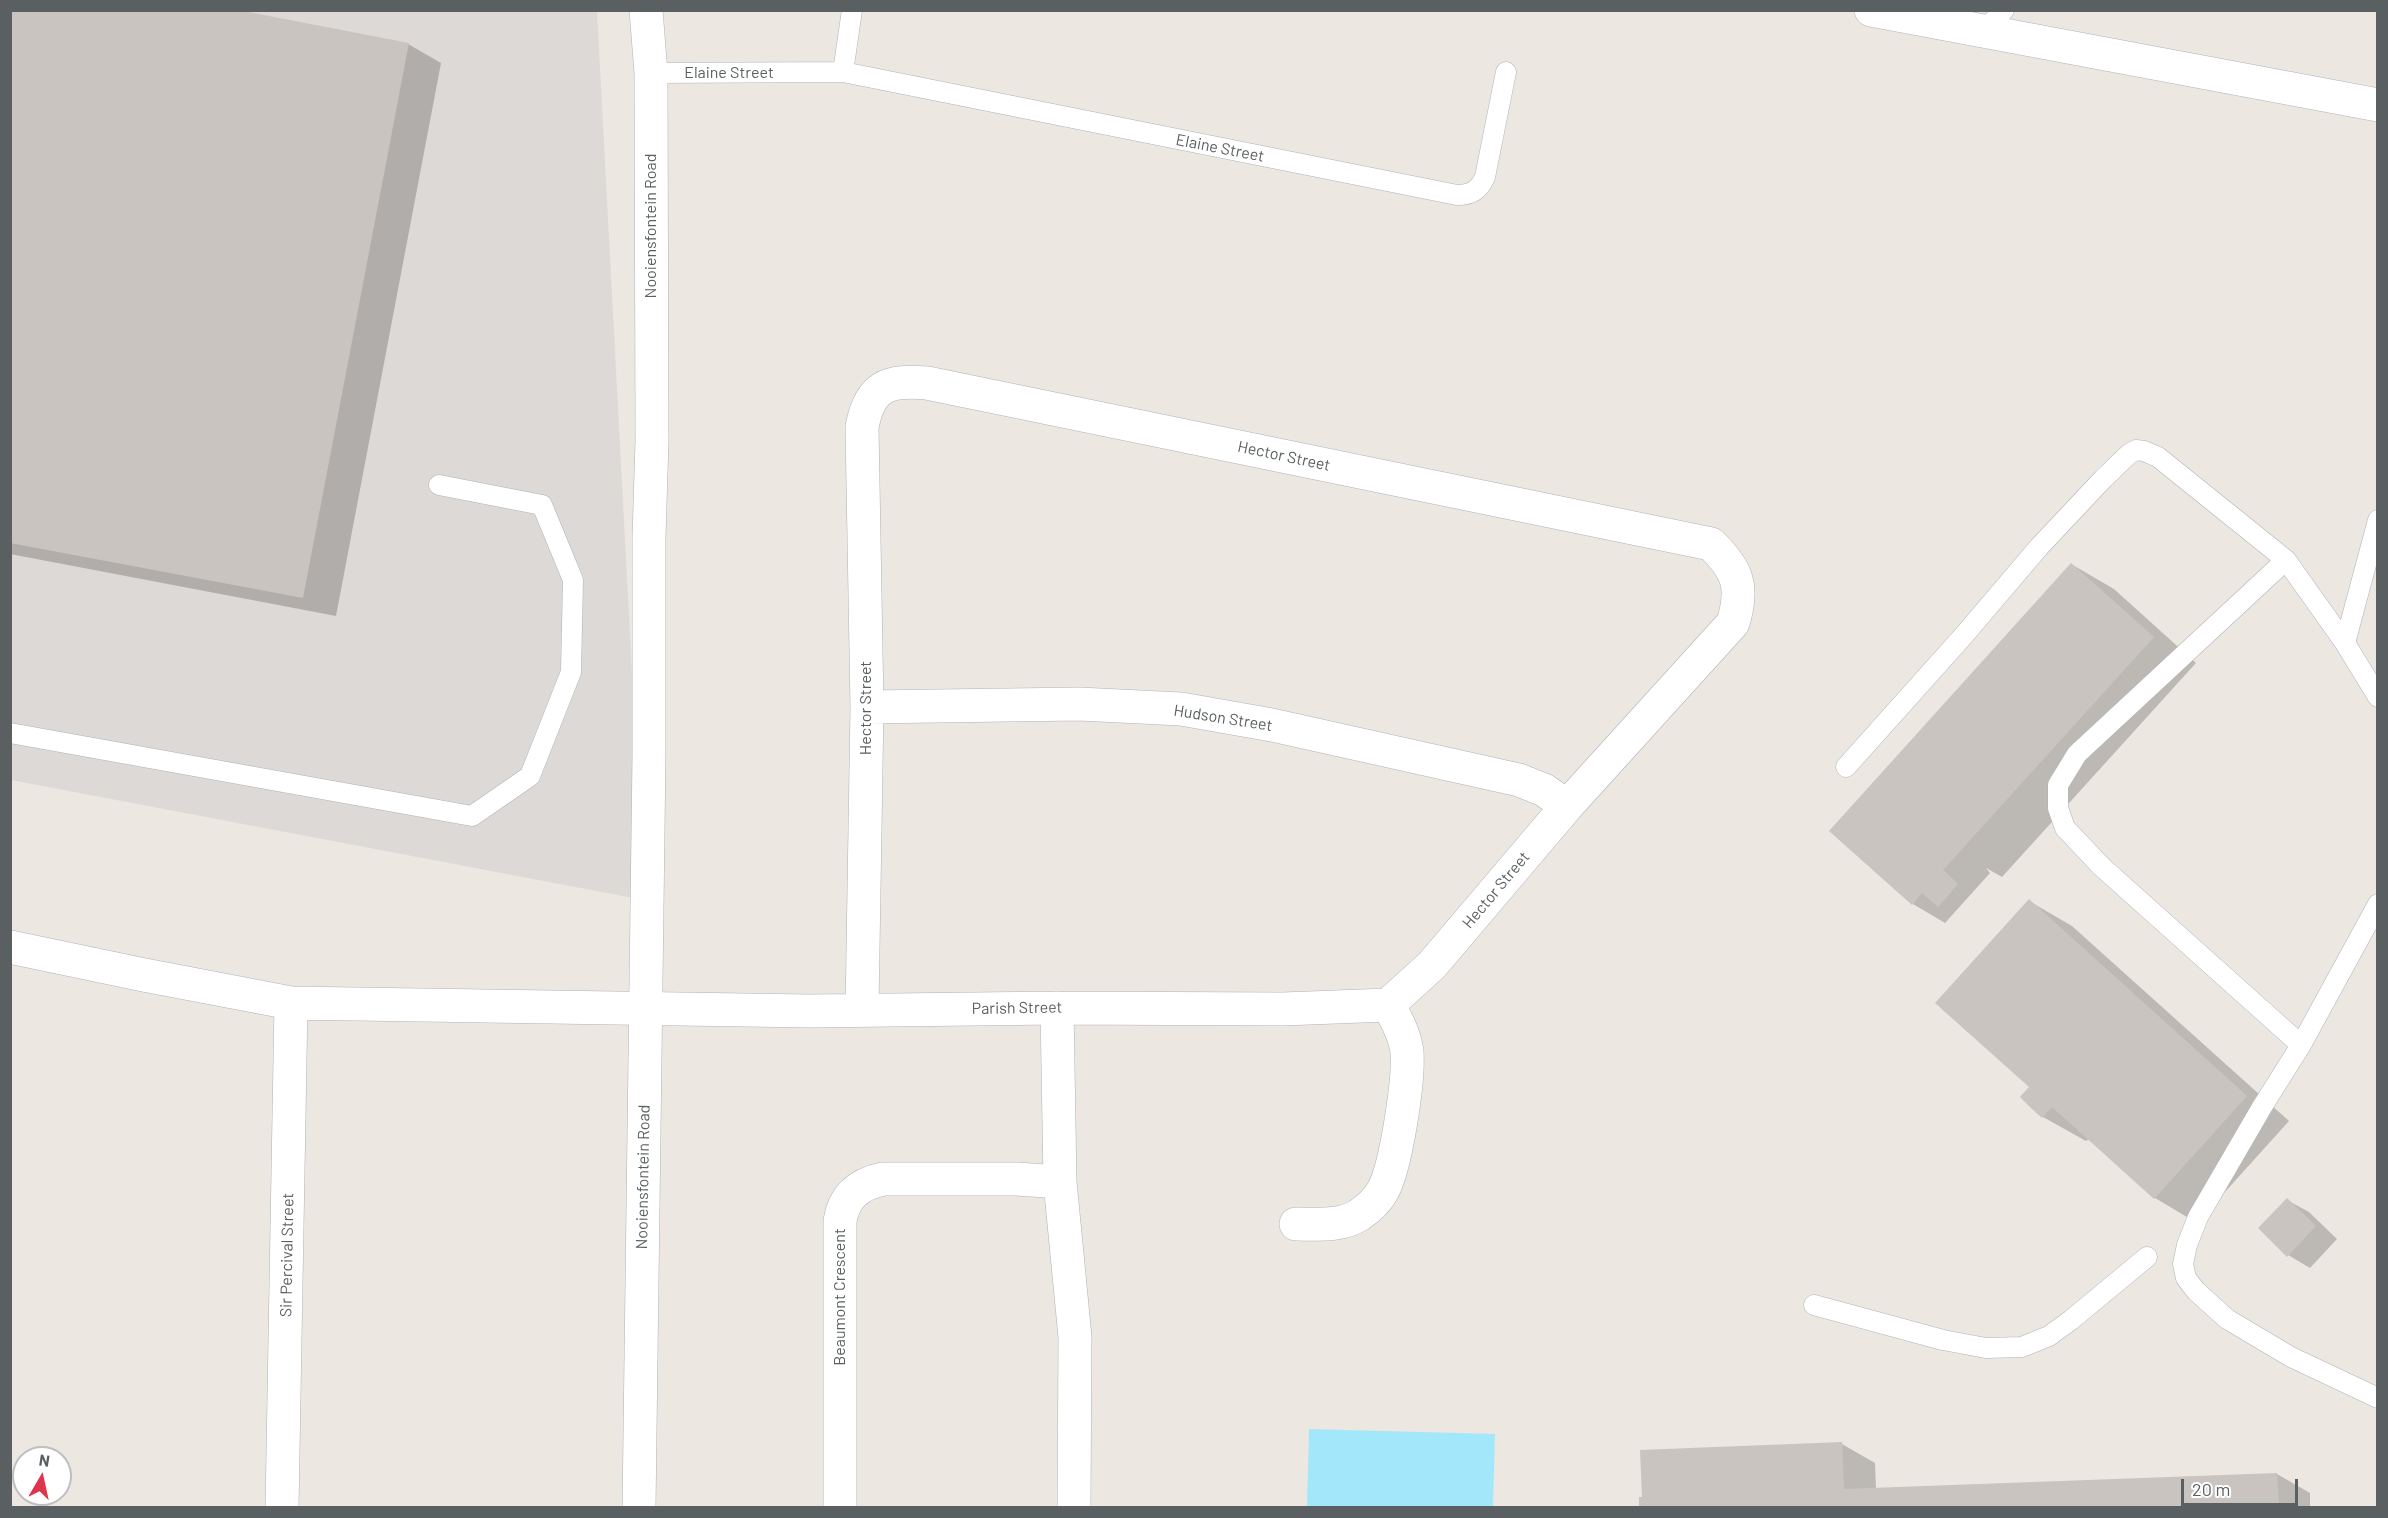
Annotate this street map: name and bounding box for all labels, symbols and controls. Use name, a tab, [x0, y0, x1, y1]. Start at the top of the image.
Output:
street label: Elaine Street	[684, 63, 774, 83]
street label: Elaine Street	[1174, 130, 1266, 166]
street label: Nooiensfontein Road	[641, 154, 661, 298]
street label: Hector Street	[1236, 437, 1332, 475]
street label: Hector Street	[856, 661, 876, 755]
street label: Hudson Street	[1172, 701, 1274, 735]
street label: Hector Street	[1458, 848, 1534, 932]
street label: Parish Street	[971, 998, 1063, 1018]
street label: Nooiensfontein Road	[632, 1104, 654, 1250]
street label: Sir Percival Street	[276, 1193, 298, 1317]
street label: Beaumont Crescent	[830, 1228, 850, 1366]
north arrow	[12, 1446, 72, 1506]
text: N	[38, 1449, 51, 1470]
scale bar	[2184, 1467, 2301, 1505]
text: 20 m	[2192, 1478, 2230, 1500]

